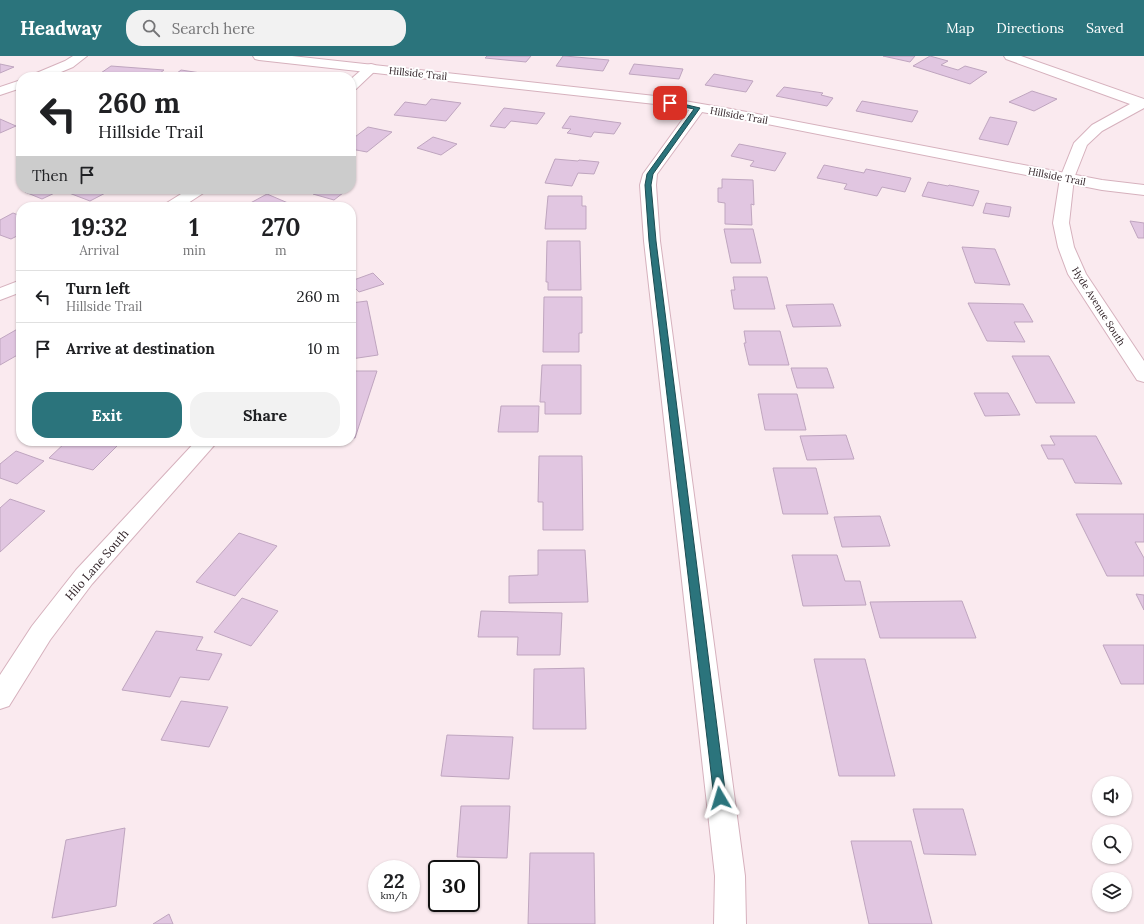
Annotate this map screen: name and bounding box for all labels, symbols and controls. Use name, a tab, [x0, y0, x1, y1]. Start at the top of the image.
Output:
search box	[126, 10, 406, 46]
text: Headway	[20, 16, 102, 40]
icon: search	[140, 17, 162, 39]
text: Search here	[172, 19, 255, 38]
text: Map	[946, 19, 974, 37]
text: Directions	[996, 19, 1064, 37]
text: Saved	[1086, 19, 1124, 37]
street label: Hillside Trail	[388, 64, 448, 83]
text: 260 m	[98, 85, 180, 121]
pin	[653, 86, 687, 120]
icon: left	[32, 88, 84, 140]
icon: arrive	[659, 92, 681, 114]
street label: Hillside Trail	[709, 104, 769, 127]
text: Hillside Trail	[98, 120, 204, 143]
icon: arrive	[76, 164, 98, 186]
street label: Hillside Trail	[1027, 165, 1087, 189]
text: Then	[32, 166, 68, 185]
text: 19:32	[71, 212, 127, 243]
text: 1	[189, 212, 199, 243]
text: 270	[261, 212, 301, 243]
text: Arrival	[79, 242, 119, 259]
text: min	[183, 242, 206, 259]
text: m	[275, 242, 287, 259]
street label: Hyde Avenue South	[1069, 264, 1128, 348]
text: Turn left	[66, 279, 130, 298]
icon: left	[32, 286, 54, 308]
text: 260 m	[297, 287, 340, 306]
text: Hillside Trail	[66, 298, 142, 315]
icon: arrive	[32, 338, 54, 360]
text: Arrive at destination	[66, 339, 215, 358]
text: 10 m	[308, 339, 340, 358]
button: Exit	[32, 392, 182, 438]
button: Share	[190, 392, 340, 438]
street label: Hilo Lane South	[62, 526, 132, 603]
map controls	[1092, 776, 1132, 912]
button: sound	[1092, 776, 1132, 816]
position arrow	[699, 777, 741, 819]
button: search	[1092, 824, 1132, 864]
speed limit sign: 30	[428, 860, 480, 912]
text: 22	[383, 868, 405, 893]
button: layers	[1092, 872, 1132, 912]
text: km/h	[380, 889, 408, 902]

